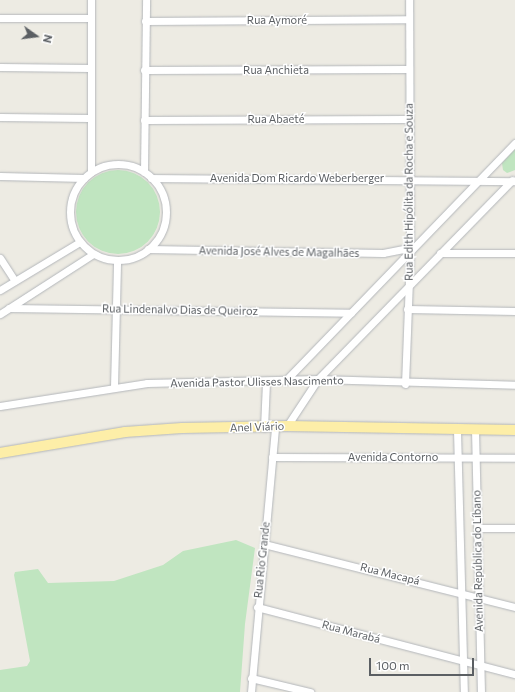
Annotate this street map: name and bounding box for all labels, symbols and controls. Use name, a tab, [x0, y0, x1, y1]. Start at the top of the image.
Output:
street label: Rua Aymoré	[247, 13, 307, 27]
north arrow	[16, 16, 56, 56]
text: N	[41, 33, 55, 45]
street label: Rua Anchieta	[243, 63, 309, 77]
street label: Rua Edith Hipólita da Rocha e Souza	[402, 103, 416, 281]
street label: Rua Abaeté	[247, 112, 305, 126]
street label: Avenida Dom Ricardo Weberberger	[210, 171, 384, 185]
street label: Avenida José Alves de Magalhães	[199, 244, 359, 260]
street label: Rua Lindenalvo Dias de Queiroz	[102, 302, 258, 318]
street label: Avenida Pastor Ulisses Nascimento	[170, 374, 344, 390]
street label: Anel Viário	[230, 419, 284, 435]
street label: Avenida Contorno	[348, 450, 438, 464]
street label: Avenida República do Líbano	[470, 490, 486, 632]
street label: Rua Rio Grande	[251, 521, 273, 599]
street label: Rua Macapá	[359, 560, 421, 588]
street label: Rua Marabá	[320, 618, 382, 646]
scale bar	[371, 650, 476, 676]
text: 100 m	[376, 658, 410, 672]

